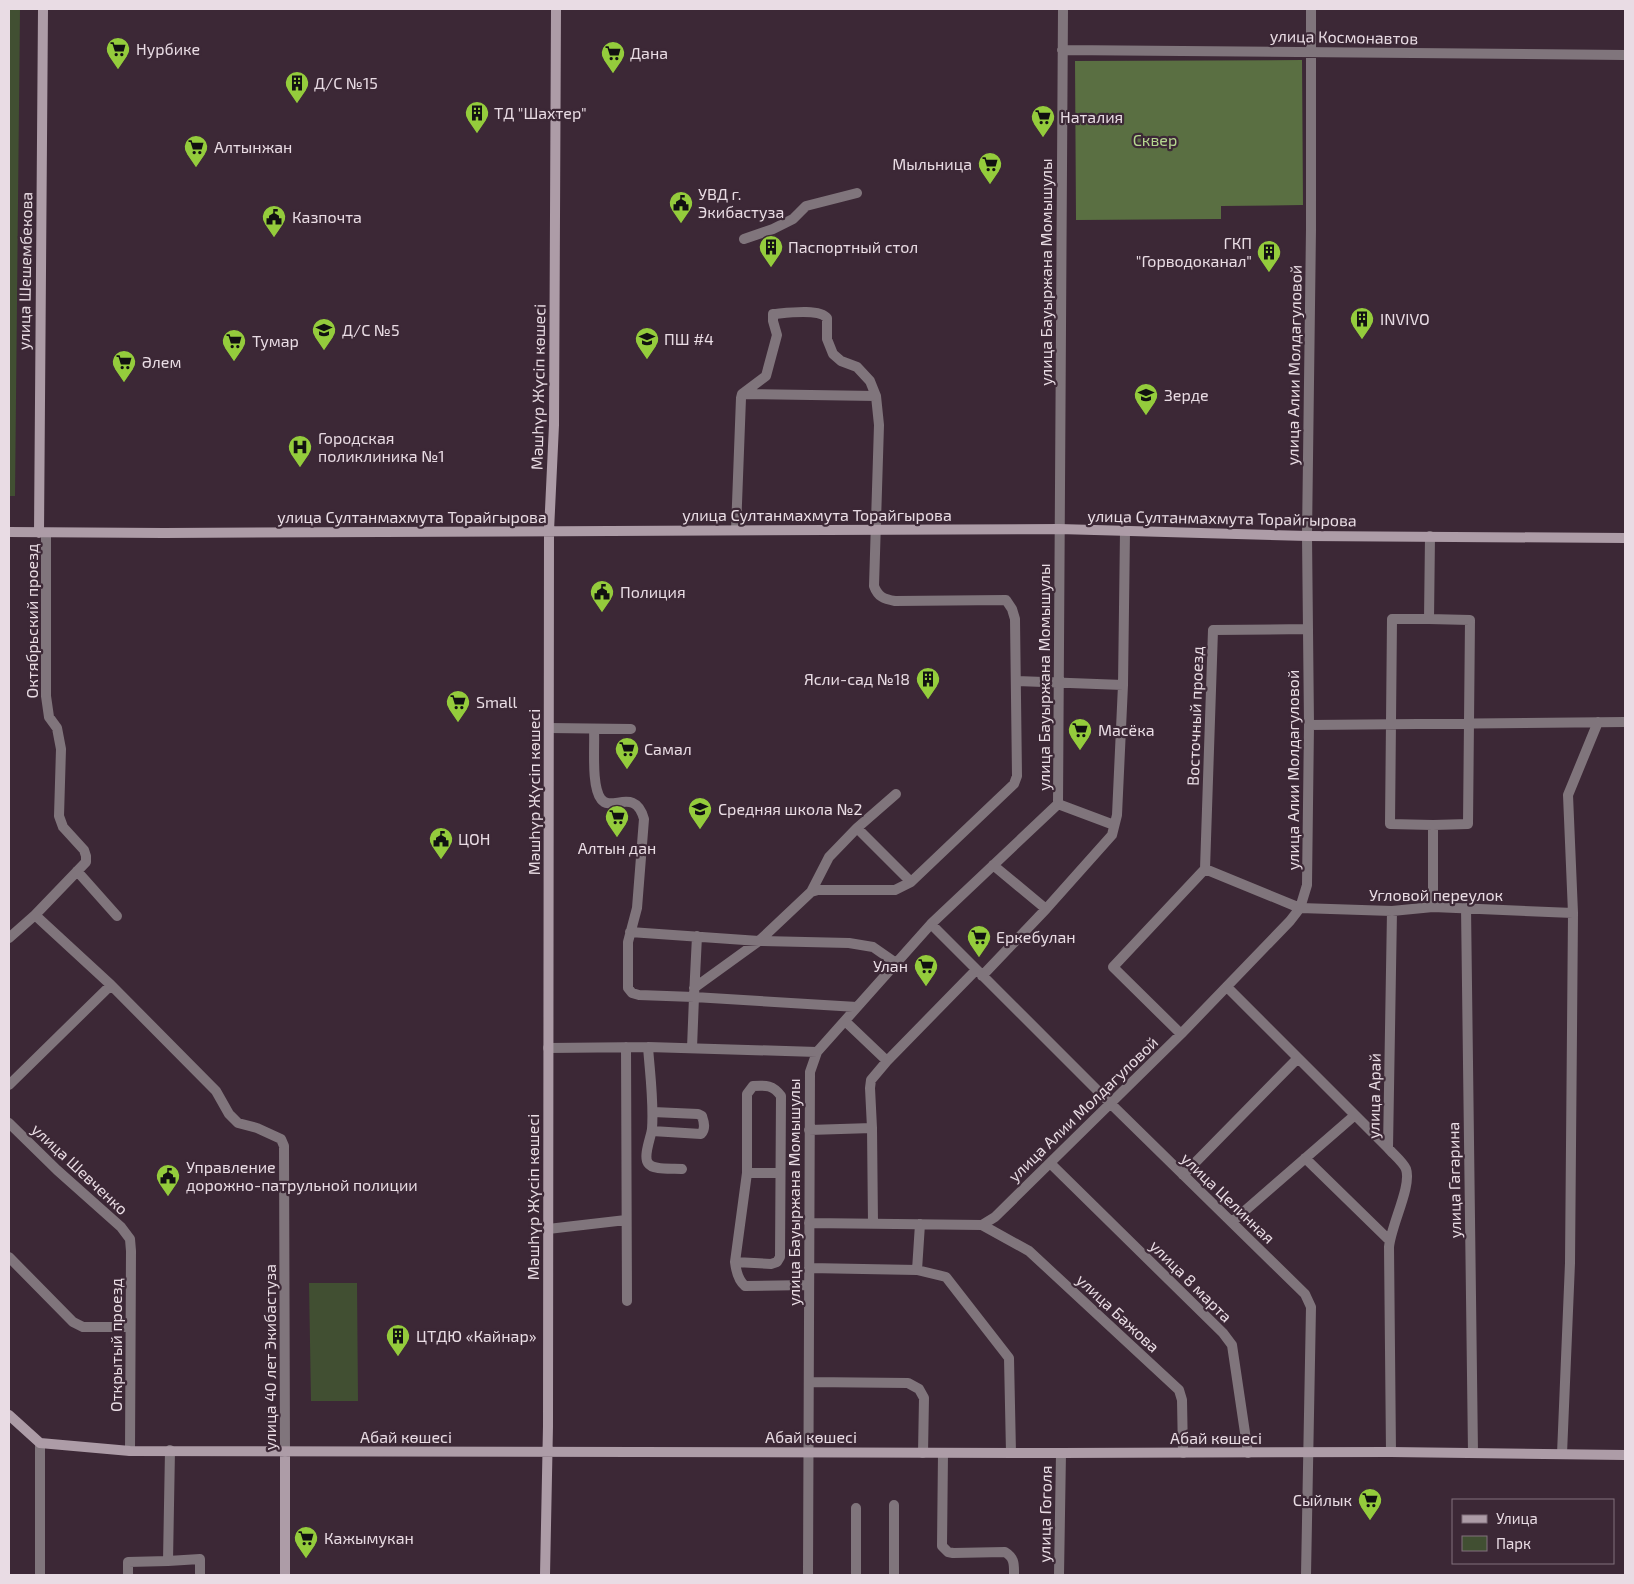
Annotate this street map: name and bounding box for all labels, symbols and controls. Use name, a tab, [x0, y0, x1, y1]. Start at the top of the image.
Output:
street label: улица Космонавтов	[1270, 26, 1418, 48]
supermarket icon: Нурбике	[105, 36, 131, 70]
place label: Нурбике	[136, 39, 200, 59]
supermarket icon: Дана	[600, 40, 626, 74]
place label: Дана	[630, 43, 668, 62]
building icon: Д/С №15	[284, 70, 310, 104]
place label: Д/С №15	[314, 73, 378, 92]
building icon: ТД "Шахтер"	[464, 100, 490, 134]
place label: ТД "Шахтер"	[494, 103, 587, 122]
supermarket icon: Наталия	[1030, 104, 1056, 138]
place label: Наталия	[1060, 107, 1123, 126]
park label: Сквер	[1133, 130, 1177, 149]
supermarket icon: Алтынжан	[183, 134, 209, 168]
place label: Алтынжан	[214, 137, 292, 156]
supermarket icon: Мыльница	[977, 151, 1003, 185]
place label: Мыльница	[892, 154, 972, 173]
street label: улица Бауыржана Момышулы	[1036, 158, 1056, 386]
place label: УВД г. Экибастуза	[698, 184, 784, 222]
public building icon: УВД г. Экибастуза	[668, 190, 694, 224]
street label: улица Шешембекова	[14, 192, 36, 350]
public building icon: Казпочта	[261, 204, 287, 238]
place label: Казпочта	[292, 207, 362, 226]
place label: ГКП "Горводоканал"	[1136, 233, 1252, 270]
building icon: Паспортный стол	[758, 234, 784, 268]
place label: Паспортный стол	[788, 237, 918, 256]
building icon: ГКП "Горводоканал"	[1256, 239, 1282, 273]
street label: улица Алии Молдагуловой	[1282, 264, 1306, 466]
street label: Мәшһүр Жүсіп көшесі	[527, 304, 548, 470]
building icon: INVIVO	[1349, 306, 1375, 340]
place label: INVIVO	[1380, 309, 1430, 328]
school or university icon: Д/С №5	[311, 317, 337, 351]
place label: Д/С №5	[342, 320, 400, 339]
school or university icon: ПШ #4	[634, 326, 660, 360]
supermarket icon: Тумар	[221, 328, 247, 362]
place label: ПШ #4	[664, 329, 714, 348]
place label: Тумар	[252, 331, 299, 351]
supermarket icon: Әлем	[111, 349, 137, 383]
place label: Әлем	[142, 352, 181, 371]
school or university icon: Зерде	[1133, 382, 1159, 416]
place label: Зерде	[1164, 385, 1209, 404]
place label: Городская поликлиника №1	[318, 428, 445, 465]
hospital icon: Городская поликлиника №1	[287, 434, 313, 468]
street label: улица Султанмахмута Торайгырова	[682, 505, 952, 525]
street label: улица Султанмахмута Торайгырова	[1087, 506, 1357, 530]
street label: улица Султанмахмута Торайгырова	[277, 507, 547, 527]
street label: Октябрьский проезд	[22, 544, 41, 698]
street label: улица Бауыржана Момышулы	[1034, 563, 1054, 791]
public building icon: Полиция	[589, 579, 615, 613]
place label: Полиция	[620, 582, 686, 601]
street label: Восточный проезд	[1183, 646, 1206, 786]
building icon: Ясли-сад №18	[915, 666, 941, 700]
place label: Ясли-сад №18	[804, 669, 910, 688]
street label: улица Алии Молдагуловой	[1283, 670, 1303, 870]
supermarket icon: Small	[445, 689, 471, 723]
place label: Small	[476, 692, 518, 711]
street label: Мәшһүр Жүсіп көшесі	[524, 709, 543, 875]
supermarket icon: Масёка	[1067, 717, 1093, 751]
place label: Масёка	[1098, 720, 1155, 739]
supermarket icon: Самал	[614, 736, 640, 770]
place label: Самал	[644, 739, 692, 758]
school or university icon: Средняя школа №2	[687, 796, 713, 830]
place label: Средняя школа №2	[718, 799, 863, 818]
supermarket icon: Алтын дан	[604, 804, 630, 838]
public building icon: ЦОН	[428, 826, 454, 860]
place label: ЦОН	[458, 829, 490, 848]
place label: Алтын дан	[578, 838, 656, 857]
street label: Угловой переулок	[1369, 885, 1504, 905]
supermarket icon: Еркебулан	[966, 924, 992, 958]
place label: Еркебулан	[996, 927, 1076, 947]
supermarket icon: Улан	[913, 953, 939, 987]
place label: Улан	[873, 956, 908, 975]
street label: улица Алии Молдагуловой	[1004, 1032, 1162, 1186]
street label: улица Арай	[1363, 1053, 1385, 1139]
street label: улица Бауыржана Момышулы	[784, 1078, 804, 1306]
street label: Мәшһүр Жүсіп көшесі	[523, 1114, 542, 1280]
street label: улица Шевченко	[28, 1119, 132, 1219]
street label: улица Гагарина	[1443, 1122, 1465, 1238]
street label: улица Целинная	[1177, 1148, 1279, 1248]
place label: Управление дорожно-патрульной полиции	[186, 1157, 418, 1195]
public building icon: Управление дорожно-патрульной полиции	[155, 1163, 181, 1197]
street label: улица 8 марта	[1146, 1236, 1236, 1326]
street label: улица 40 лет Экибастуза	[260, 1264, 280, 1450]
street label: улица Бажова	[1072, 1270, 1164, 1356]
street label: Открытый проезд	[106, 1278, 125, 1412]
building icon: ЦТДЮ «Кайнар»	[385, 1323, 411, 1357]
place label: ЦТДЮ «Кайнар»	[416, 1326, 537, 1345]
street label: Абай көшесі	[360, 1427, 452, 1446]
street label: Абай көшесі	[765, 1427, 857, 1446]
street label: Абай көшесі	[1170, 1428, 1262, 1447]
street label: улица Гоголя	[1034, 1465, 1056, 1563]
supermarket icon: Сыйлык	[1357, 1487, 1383, 1521]
place label: Сыйлык	[1293, 1490, 1352, 1509]
legend	[1452, 1499, 1614, 1564]
text: Улица	[1496, 1509, 1538, 1527]
supermarket icon: Кажымукан	[293, 1525, 319, 1559]
place label: Кажымукан	[324, 1528, 414, 1548]
text: Парк	[1496, 1534, 1531, 1552]

